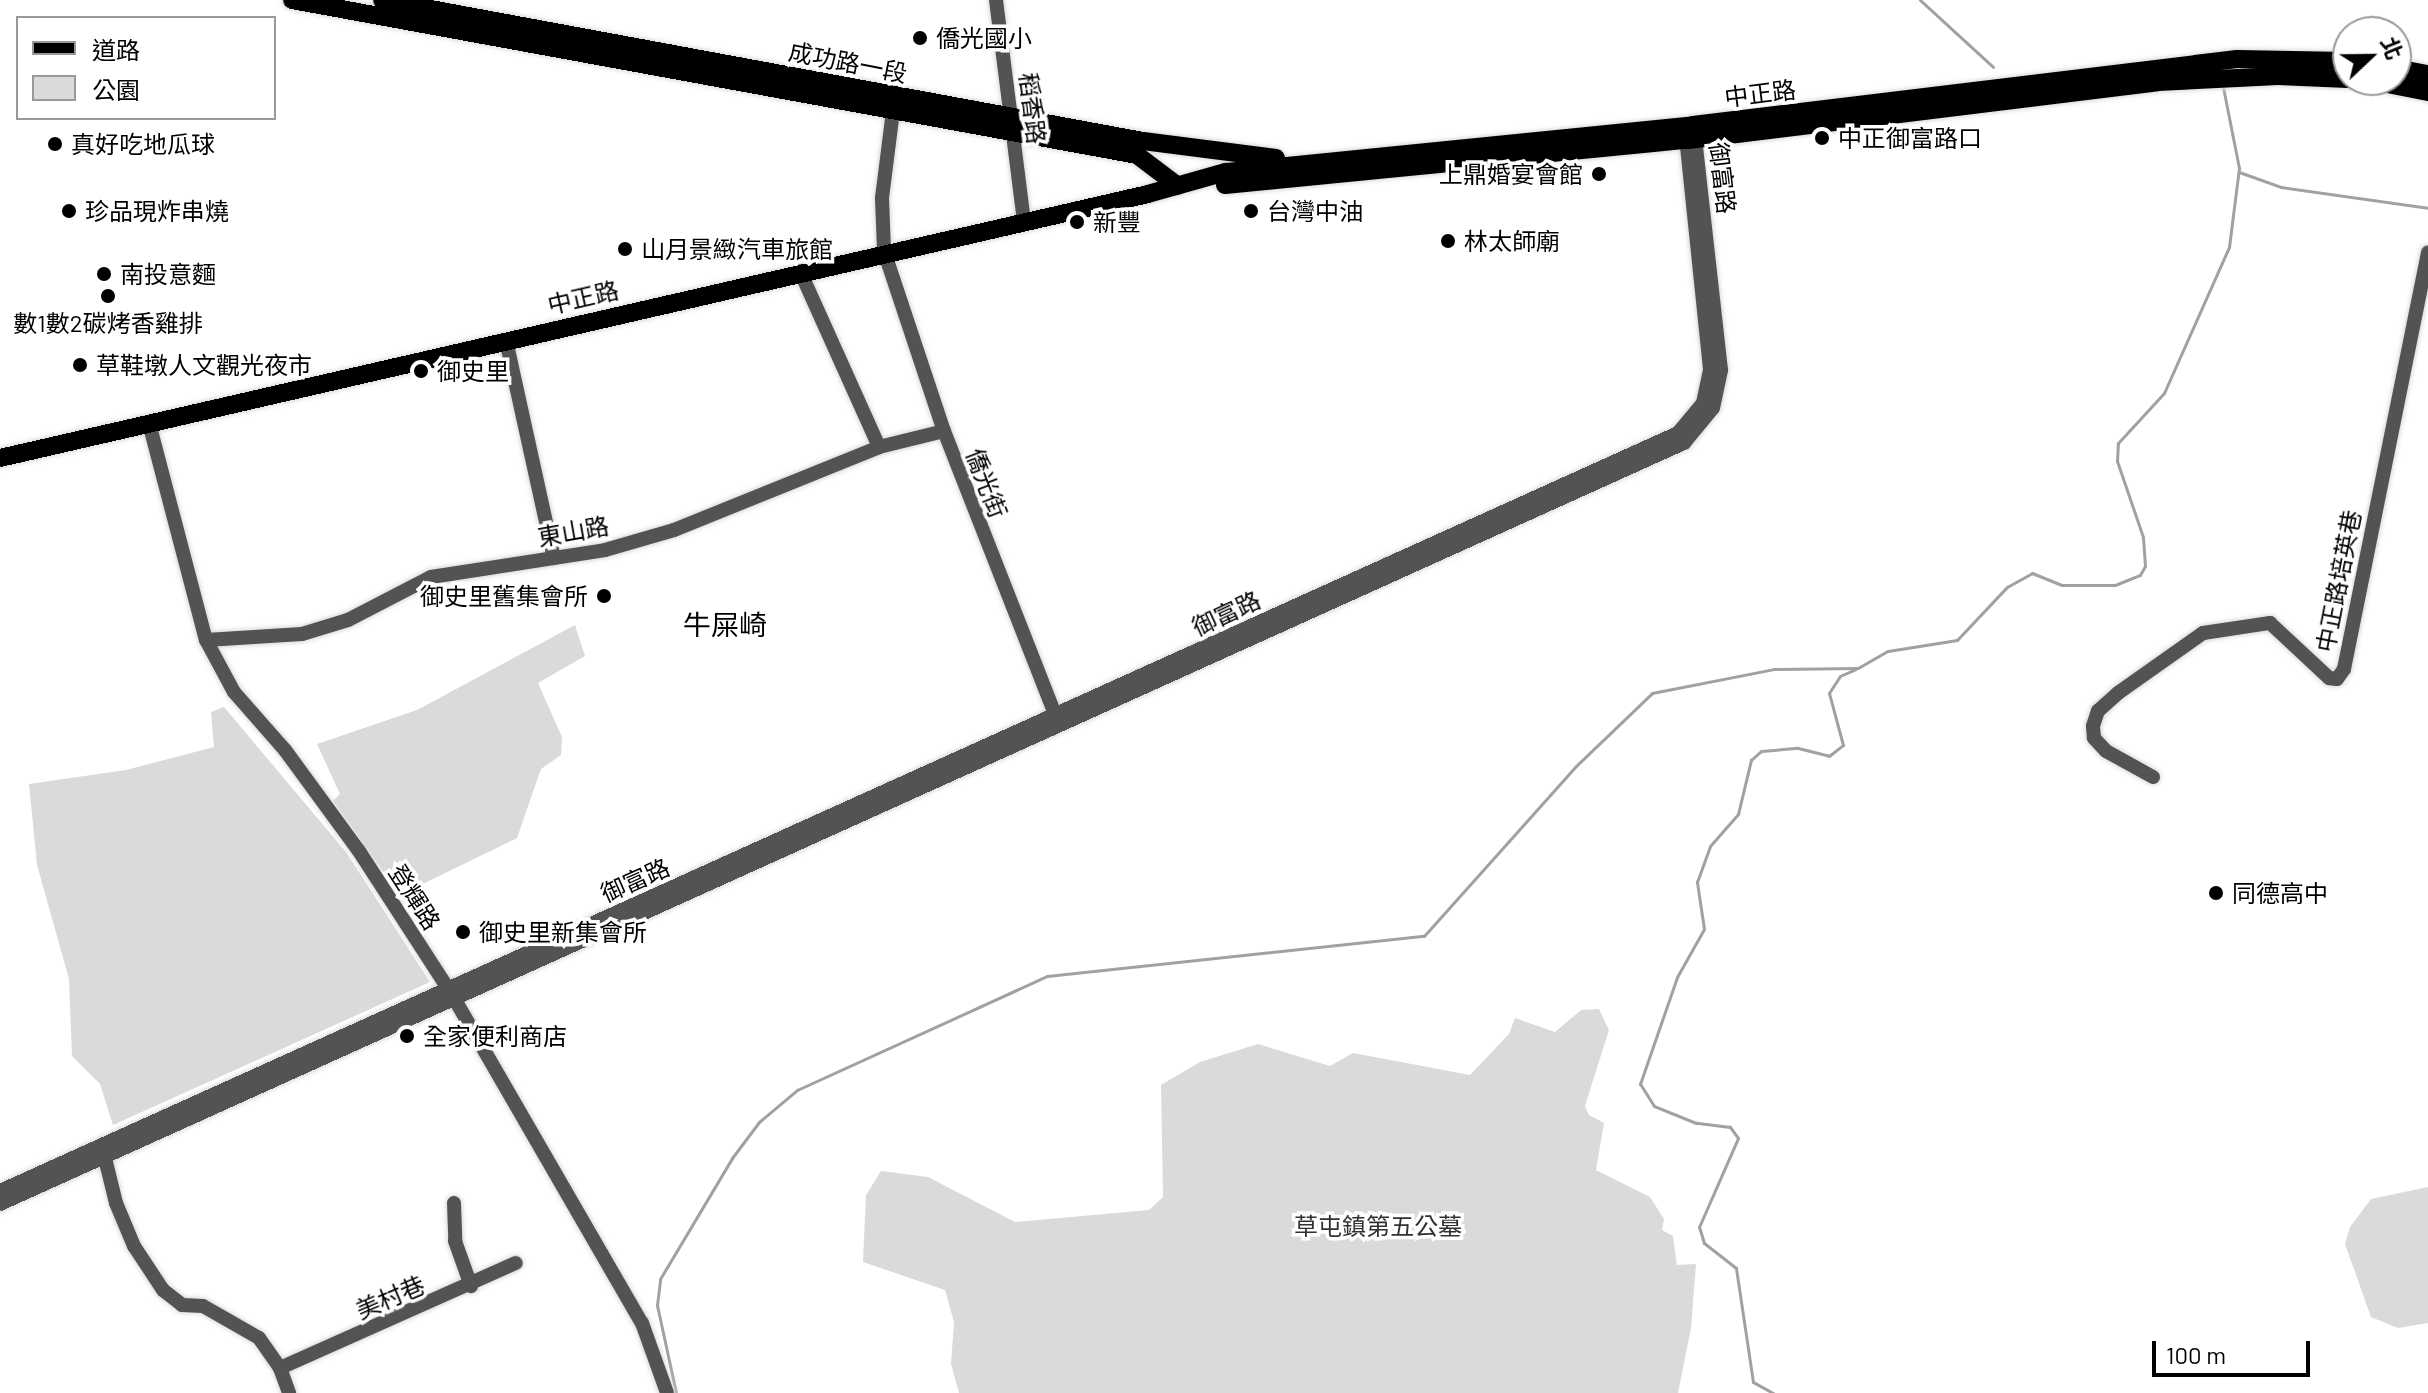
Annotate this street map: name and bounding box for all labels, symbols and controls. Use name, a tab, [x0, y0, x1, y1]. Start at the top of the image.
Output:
legend	[16, 16, 276, 120]
north arrow	[2332, 16, 2412, 96]
place label: 僑光國小	[936, 24, 1032, 52]
marker: 僑光國小	[911, 29, 929, 47]
text: 北	[2376, 33, 2409, 63]
text: 道路	[92, 35, 140, 64]
street label: 成功路一段	[786, 36, 910, 88]
street label: 稻香路	[1014, 71, 1052, 145]
street label: 中正路	[1723, 74, 1797, 112]
text: 公園	[92, 75, 140, 104]
place label: 中正御富路口	[1838, 124, 1982, 152]
marker: 中正御富路口	[1813, 129, 1831, 147]
place label: 真好吃地瓜球	[71, 130, 215, 158]
marker: 真好吃地瓜球	[46, 135, 64, 153]
street label: 御富路	[1704, 141, 1742, 215]
place label: 上鼎婚宴會館	[1439, 160, 1583, 188]
marker: 上鼎婚宴會館	[1590, 165, 1608, 183]
place label: 珍品現炸串燒	[85, 197, 229, 225]
place label: 台灣中油	[1267, 197, 1363, 225]
marker: 珍品現炸串燒	[60, 202, 78, 220]
marker: 台灣中油	[1242, 202, 1260, 220]
place label: 新豐	[1093, 208, 1141, 236]
marker: 新豐	[1068, 213, 1086, 231]
place label: 林太師廟	[1464, 227, 1560, 255]
marker: 林太師廟	[1439, 232, 1457, 250]
place label: 山月景緻汽車旅館	[641, 235, 833, 263]
marker: 山月景緻汽車旅館	[616, 240, 634, 258]
place label: 南投意麵	[120, 260, 216, 288]
marker: 南投意麵	[95, 265, 113, 283]
street label: 中正路	[545, 275, 621, 319]
marker: 數1數2碳烤香雞排	[99, 287, 117, 305]
place label: 數1數2碳烤香雞排	[13, 309, 203, 337]
place label: 草鞋墩人文觀光夜市	[96, 351, 312, 379]
marker: 草鞋墩人文觀光夜市	[71, 356, 89, 374]
place label: 御史里	[437, 357, 509, 385]
marker: 御史里	[412, 362, 430, 380]
street label: 僑光街	[961, 444, 1013, 522]
street label: 中正路培英巷	[2310, 508, 2366, 654]
street label: 東山路	[535, 511, 611, 551]
place label: 御史里舊集會所	[420, 582, 588, 610]
street label: 御富路	[1187, 585, 1265, 641]
marker: 御史里舊集會所	[595, 587, 613, 605]
district label: 牛屎崎	[683, 607, 767, 641]
street label: 御富路	[596, 852, 674, 908]
street label: 登輝路	[383, 859, 447, 935]
place label: 同德高中	[2232, 879, 2328, 907]
marker: 同德高中	[2207, 884, 2225, 902]
place label: 御史里新集會所	[479, 918, 647, 946]
marker: 御史里新集會所	[454, 923, 472, 941]
place label: 全家便利商店	[423, 1022, 567, 1050]
marker: 全家便利商店	[398, 1027, 416, 1045]
park label: 草屯鎮第五公墓	[1294, 1212, 1462, 1240]
street label: 美村巷	[351, 1270, 429, 1324]
scale bar	[2156, 1325, 2314, 1375]
text: 100 m	[2166, 1340, 2226, 1369]

